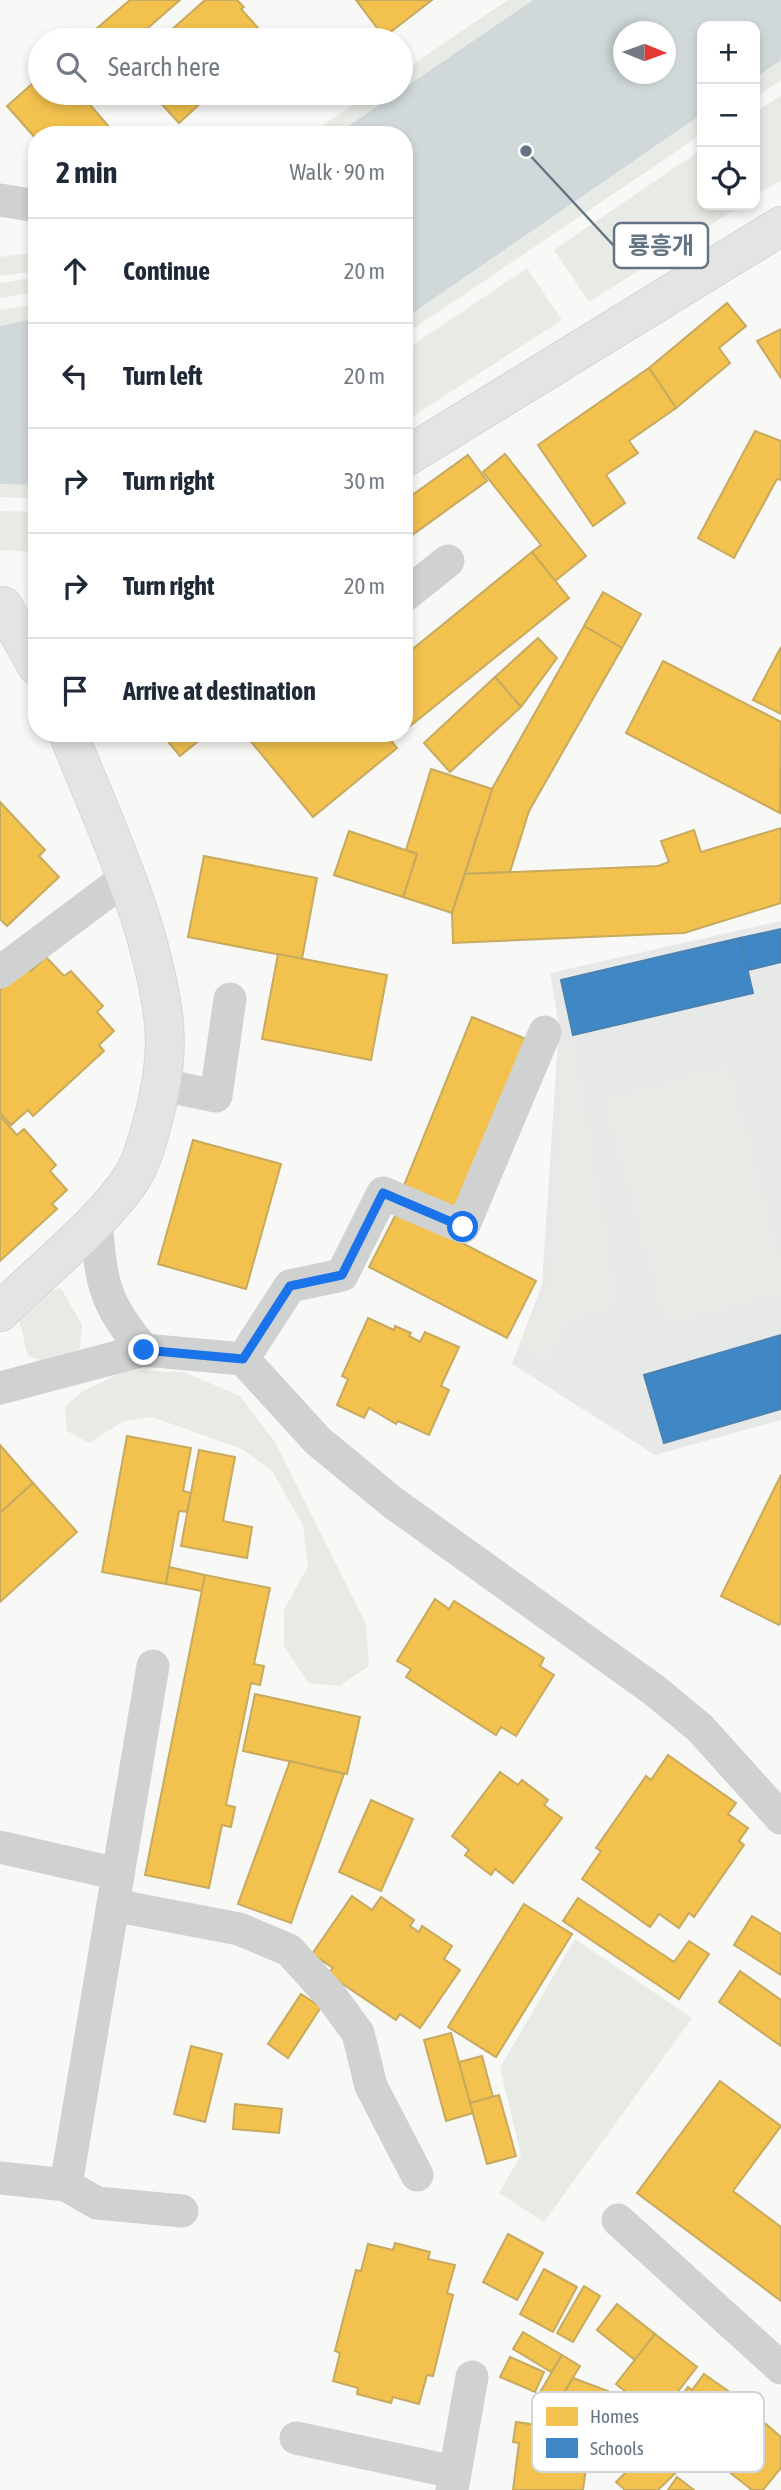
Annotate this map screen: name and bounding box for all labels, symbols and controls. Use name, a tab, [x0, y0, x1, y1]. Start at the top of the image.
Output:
north arrow	[613, 21, 676, 84]
map controls	[697, 21, 760, 210]
button: +	[697, 21, 760, 84]
search box	[28, 28, 413, 105]
icon: search	[52, 48, 90, 86]
text: Search here	[108, 52, 220, 82]
button: −	[697, 84, 760, 147]
button: locate	[697, 147, 760, 210]
text: 2 min	[56, 155, 117, 189]
text: Walk · 90 m	[290, 159, 385, 185]
callout: 룡흥개	[614, 223, 708, 268]
text: 룡흥개	[628, 232, 694, 259]
icon: ahead	[56, 252, 94, 290]
text: Continue	[123, 256, 210, 286]
text: 20 m	[344, 258, 385, 284]
icon: left	[56, 357, 94, 395]
text: Turn left	[123, 361, 203, 391]
text: 20 m	[344, 363, 385, 389]
icon: right	[56, 462, 94, 500]
text: Turn right	[123, 466, 214, 496]
text: 30 m	[344, 468, 385, 494]
icon: right	[56, 567, 94, 605]
text: Turn right	[123, 571, 214, 601]
text: 20 m	[344, 573, 385, 599]
icon: arrive	[56, 672, 94, 710]
text: Arrive at destination	[123, 676, 316, 706]
route start	[447, 1211, 478, 1242]
route end	[128, 1334, 159, 1365]
legend	[532, 2392, 764, 2472]
text: Homes	[590, 2405, 639, 2427]
text: Schools	[590, 2437, 644, 2459]

